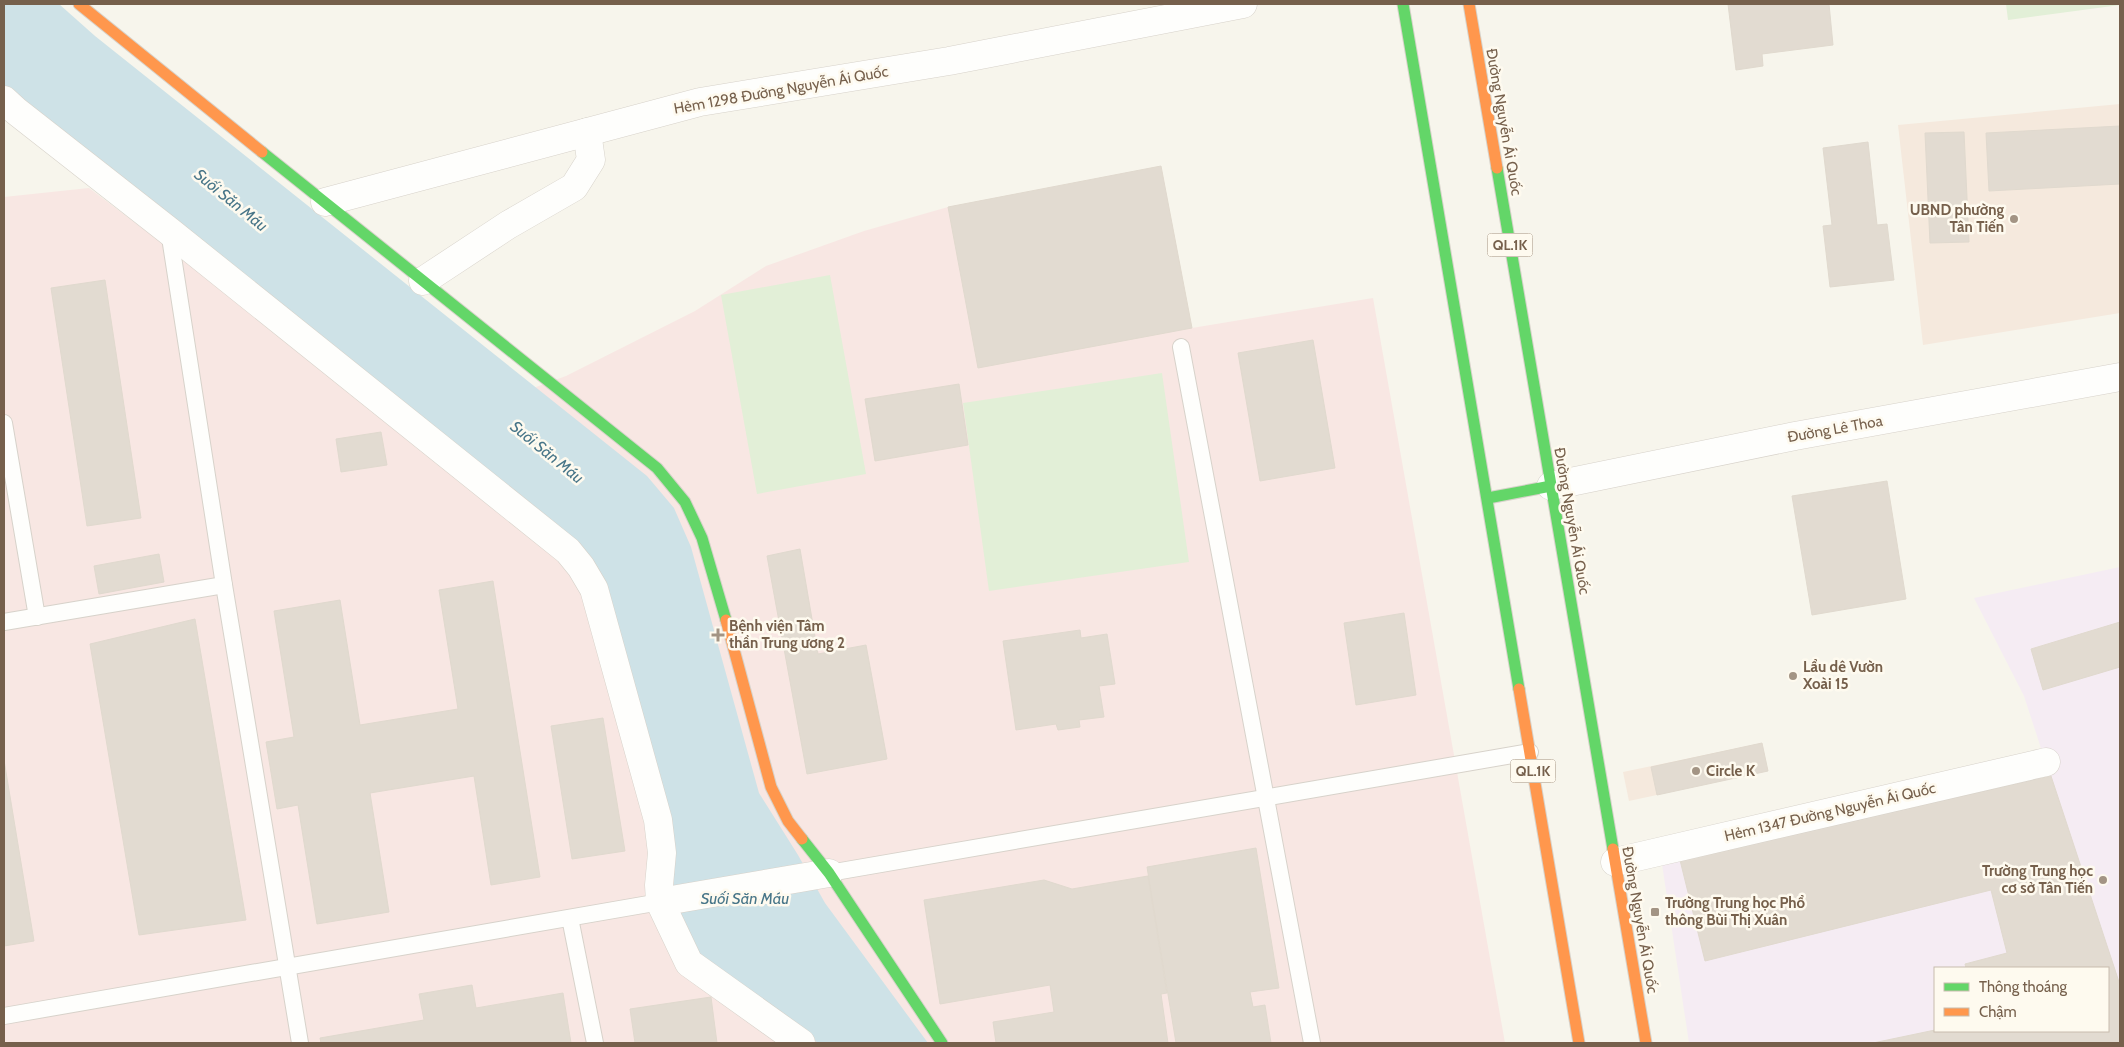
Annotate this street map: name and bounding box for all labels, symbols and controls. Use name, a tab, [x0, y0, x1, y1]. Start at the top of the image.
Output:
street label: Đường Nguyễn Ái Quốc	[1482, 47, 1527, 197]
street label: Hẻm 1298 Đường Nguyễn Ái Quốc	[672, 61, 890, 118]
water label: Suối Săn Máu	[191, 165, 271, 235]
place label: UBND phường Tân Tiến	[1910, 201, 2004, 236]
marker: UBND phường Tân Tiến	[2008, 213, 2020, 225]
road number: QL.1K	[1488, 234, 1532, 256]
street label: Đường Lê Thoa	[1786, 412, 1885, 446]
water label: Suối Săn Máu	[507, 417, 587, 487]
street label: Đường Nguyễn Ái Quốc	[1550, 446, 1595, 596]
place label: Bệnh viện Tâm thần Trung ương 2	[729, 617, 845, 652]
marker: Bệnh viện Tâm thần Trung ương 2	[711, 628, 725, 642]
place label: Lẩu dê Vườn Xoài 15	[1802, 658, 1883, 693]
marker: Lẩu dê Vườn Xoài 15	[1787, 670, 1799, 682]
road number: QL.1K	[1510, 759, 1556, 782]
place label: Circle K	[1706, 762, 1756, 780]
marker: Circle K	[1690, 765, 1702, 777]
street label: Hẻm 1347 Đường Nguyễn Ái Quốc	[1722, 778, 1938, 845]
street label: Đường Nguyễn Ái Quốc	[1618, 845, 1663, 995]
place label: Trường Trung học cơ sở Tân Tiến	[1982, 862, 2093, 897]
marker: Trường Trung học cơ sở Tân Tiến	[2097, 874, 2109, 886]
water label: Suối Săn Máu	[701, 889, 789, 908]
place label: Trường Trung học Phổ thông Bùi Thị Xuân	[1665, 894, 1806, 929]
marker: Trường Trung học Phổ thông Bùi Thị Xuân	[1649, 906, 1661, 918]
legend	[1934, 967, 2109, 1032]
text: Thông thoáng	[1979, 978, 2068, 996]
text: Chậm	[1979, 1003, 2017, 1021]

